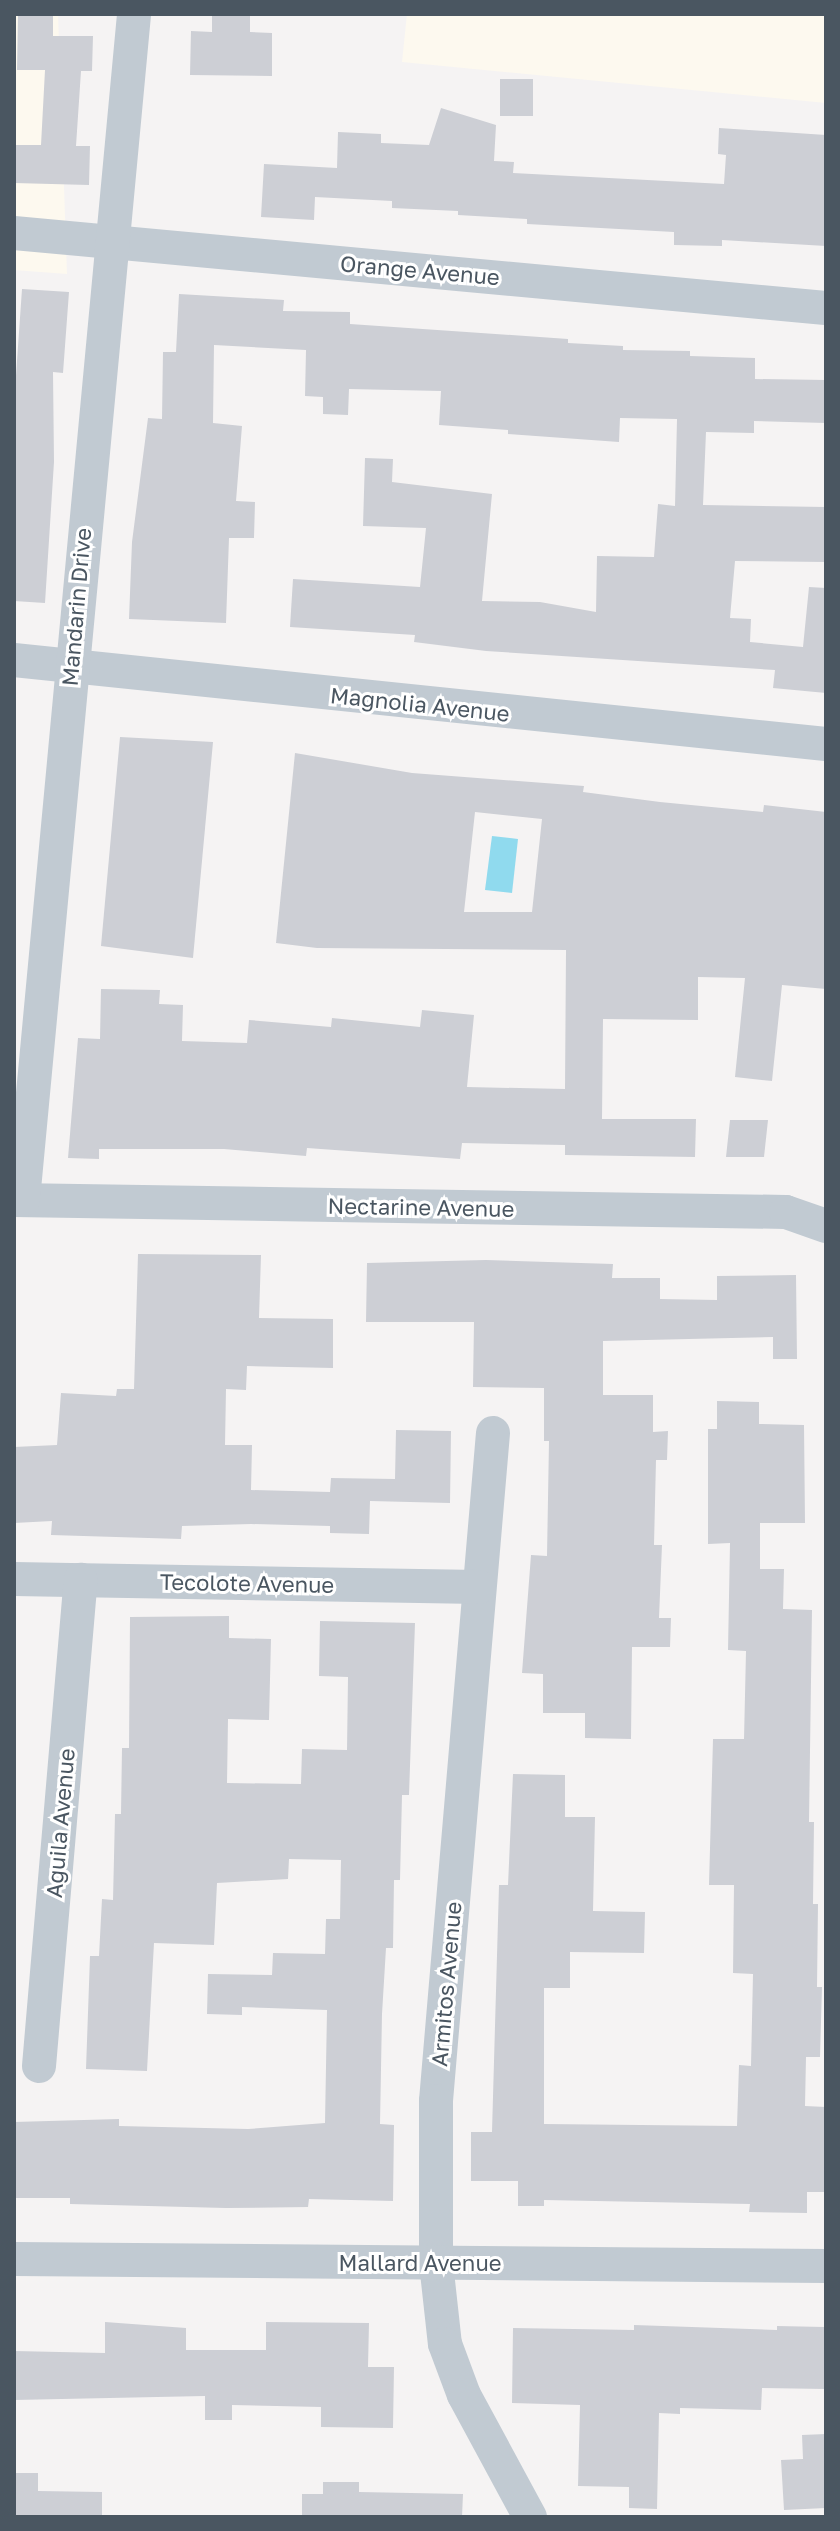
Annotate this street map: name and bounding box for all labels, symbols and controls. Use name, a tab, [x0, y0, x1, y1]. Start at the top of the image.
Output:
street label: Orange Avenue	[339, 250, 501, 290]
street label: Mandarin Drive	[56, 527, 96, 687]
street label: Magnolia Avenue	[329, 681, 511, 727]
street label: Nectarine Avenue	[327, 1192, 515, 1222]
street label: Tecolote Avenue	[160, 1568, 334, 1598]
street label: Aguila Avenue	[40, 1747, 80, 1899]
street label: Armitos Avenue	[426, 1900, 466, 2068]
street label: Mallard Avenue	[339, 2250, 501, 2276]

